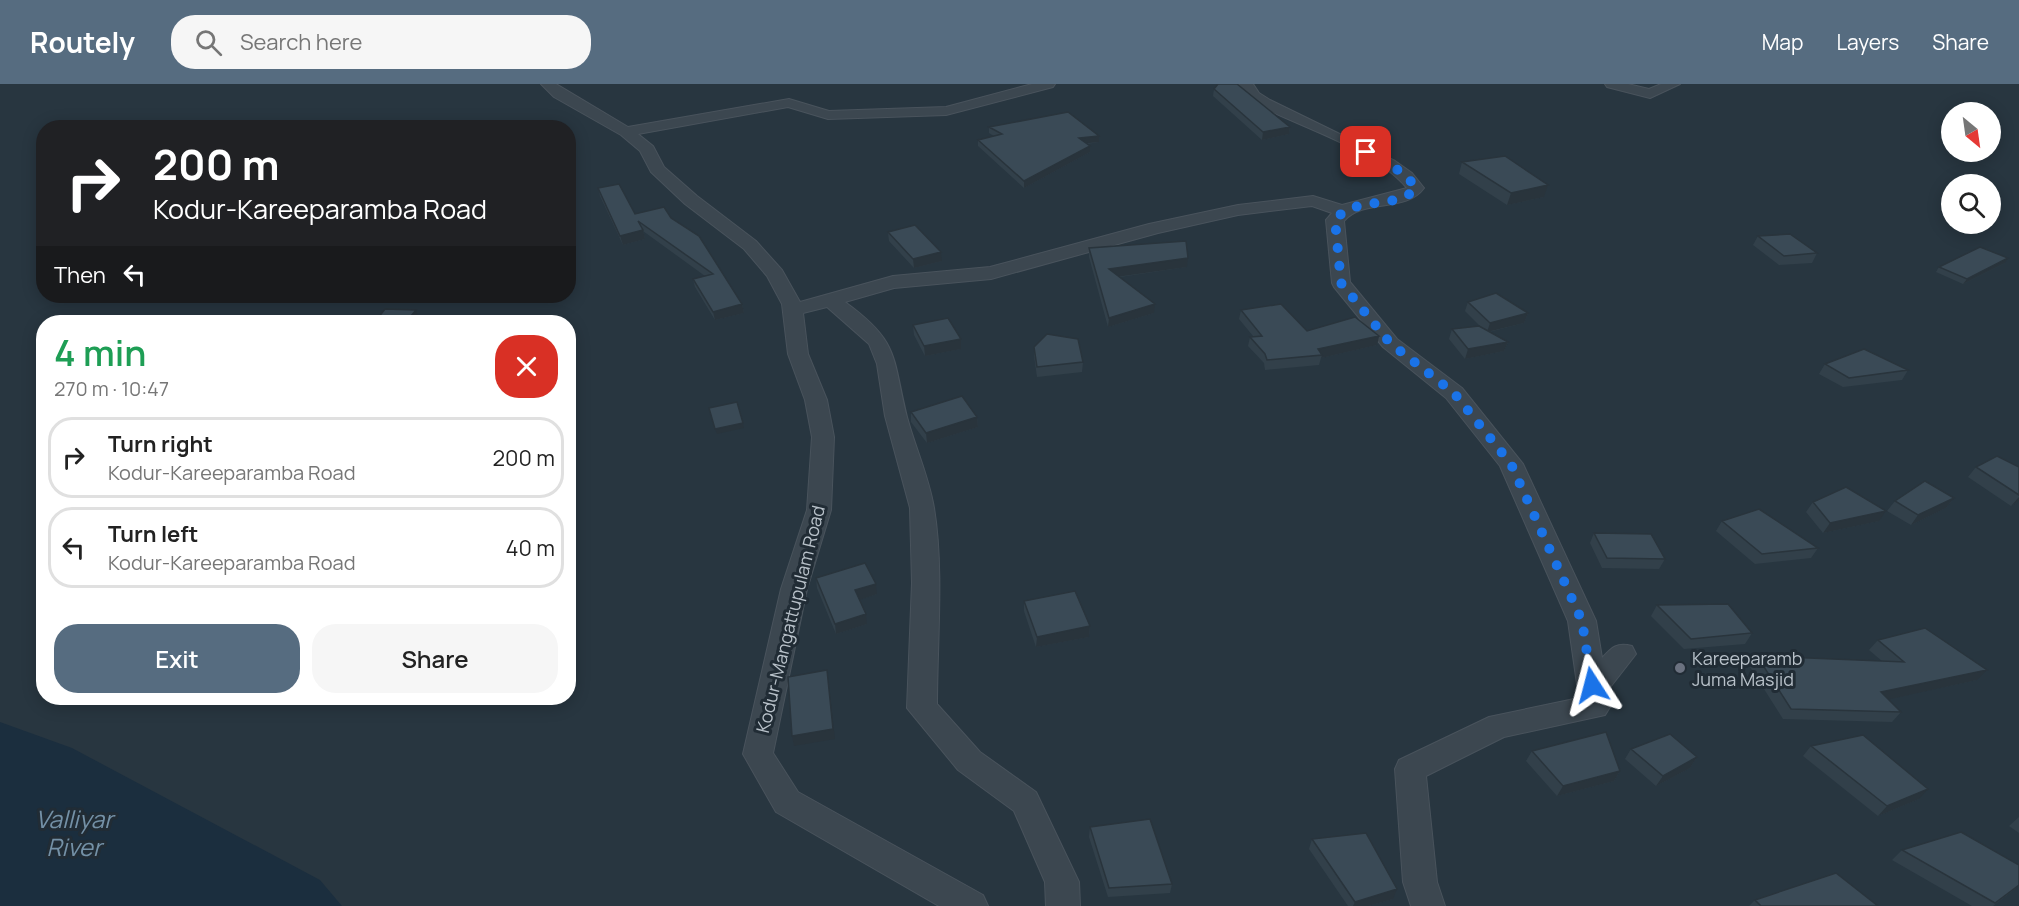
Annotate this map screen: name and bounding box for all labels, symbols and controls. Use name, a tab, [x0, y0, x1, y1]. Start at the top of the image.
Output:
search box	[171, 15, 591, 69]
text: Routely	[30, 23, 135, 61]
icon: search	[192, 26, 225, 59]
text: Search here	[240, 27, 362, 57]
text: Map	[1762, 28, 1803, 56]
text: Layers	[1836, 28, 1899, 56]
text: Share	[1932, 28, 1989, 56]
north arrow	[1941, 102, 2001, 162]
map controls	[1941, 102, 2001, 234]
pin	[1340, 126, 1391, 177]
text: 200 m	[153, 135, 279, 193]
icon: arrive	[1349, 135, 1382, 168]
icon: right	[54, 144, 132, 222]
button: search	[1941, 174, 2001, 234]
text: Kodur-Kareeparamba Road	[153, 190, 487, 227]
icon: left	[118, 258, 151, 291]
text: Then	[54, 260, 106, 290]
text: 4 min	[54, 328, 146, 377]
button: close	[495, 335, 558, 398]
text: 270 m · 10:47	[54, 375, 169, 402]
text: Turn right	[108, 429, 213, 459]
icon: right	[57, 441, 90, 474]
text: 200 m	[493, 443, 555, 473]
text: Kodur-Kareeparamba Road	[108, 459, 356, 486]
street label: Kodur-Mangattupulam Road	[750, 503, 830, 735]
text: Turn left	[108, 519, 198, 549]
icon: left	[57, 531, 90, 564]
text: 40 m	[506, 533, 555, 563]
text: Kodur-Kareeparamba Road	[108, 549, 356, 576]
button: Exit	[54, 624, 300, 693]
button: Share	[312, 624, 558, 693]
place label: Kareeparamb Juma Masjid	[1692, 646, 1802, 691]
position arrow	[1560, 653, 1624, 717]
marker: Kareeparamb Juma Masjid	[1673, 661, 1687, 675]
water label: Valliyar River	[35, 802, 116, 863]

